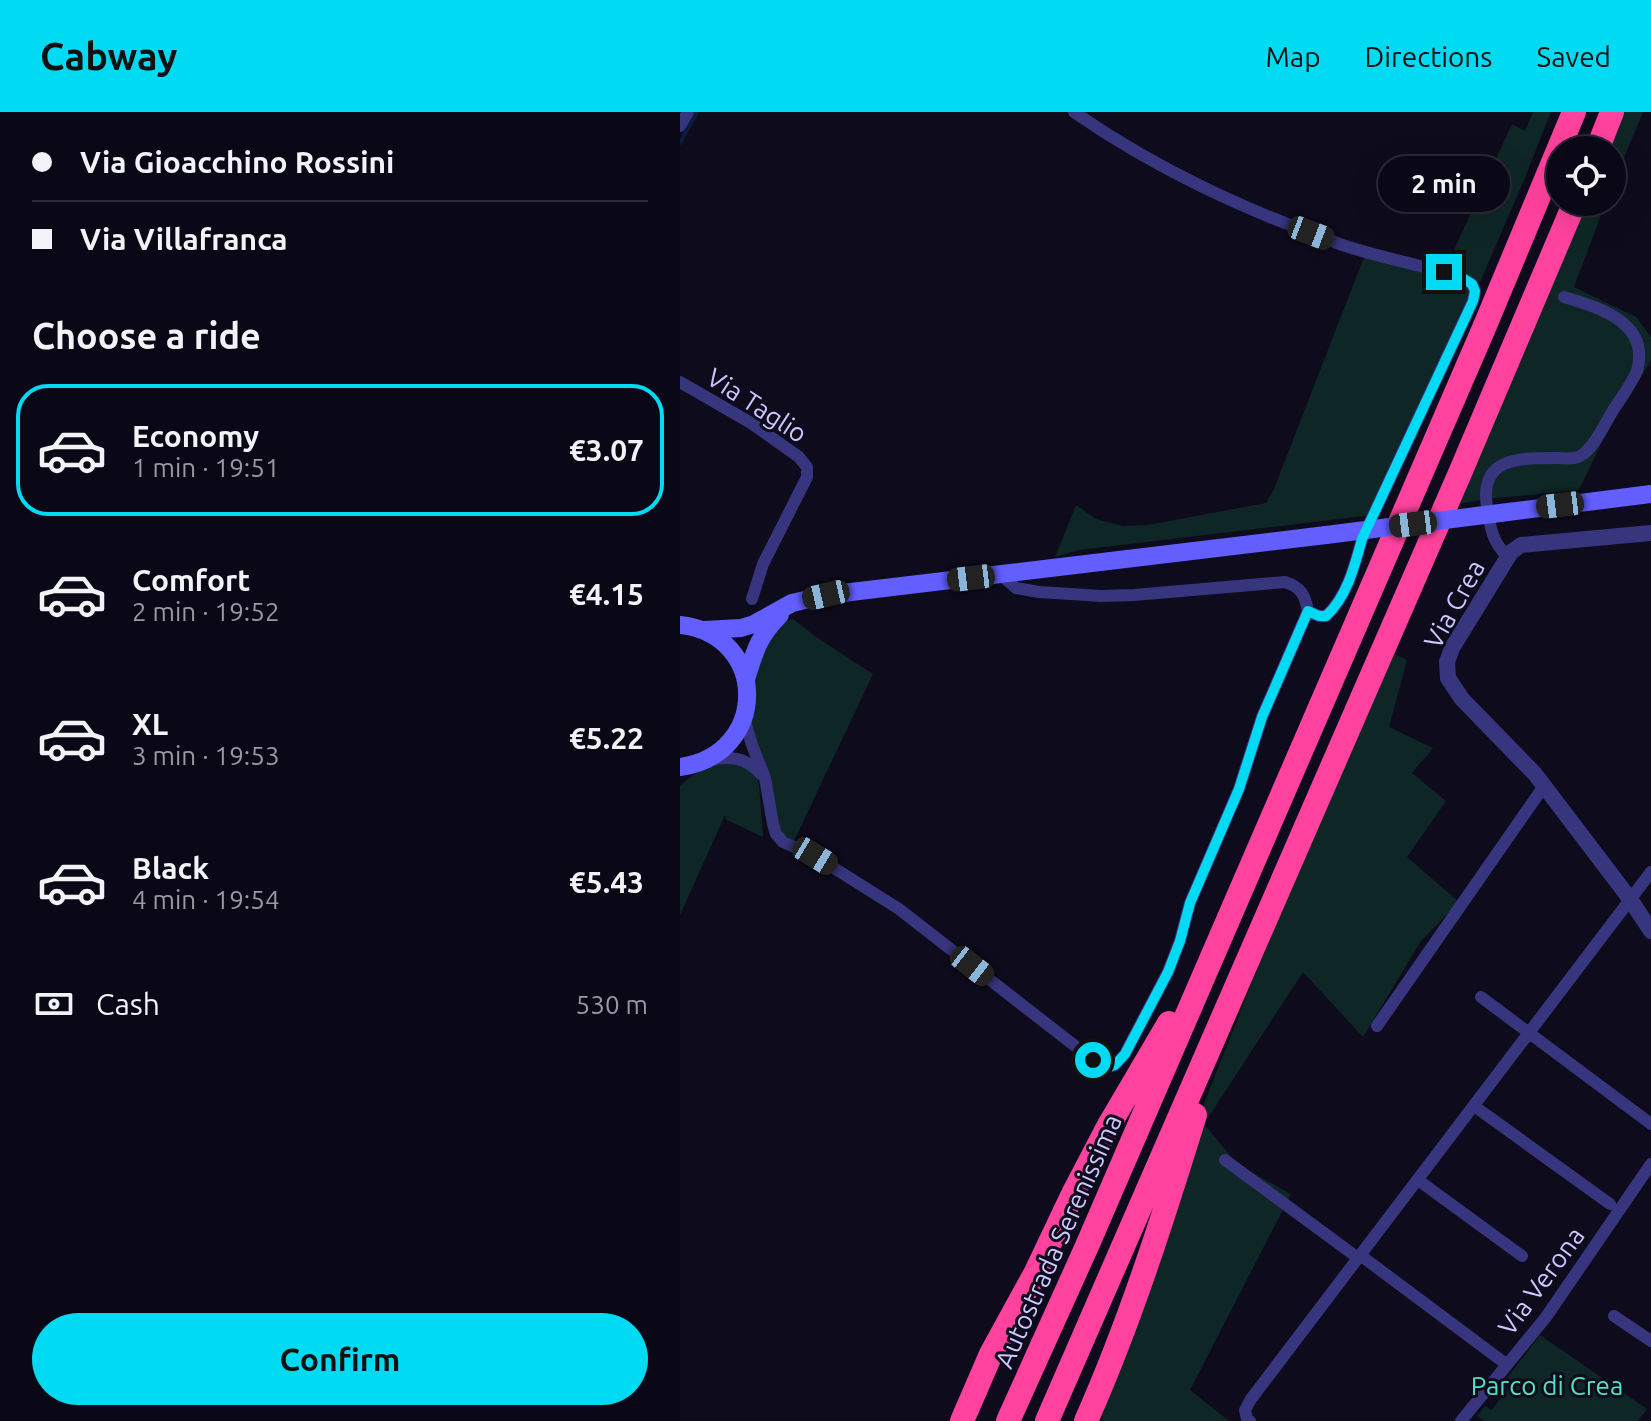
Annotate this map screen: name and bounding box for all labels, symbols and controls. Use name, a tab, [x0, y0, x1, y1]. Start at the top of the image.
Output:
text: Cabway	[40, 35, 177, 77]
text: Map	[1265, 41, 1321, 72]
text: Directions	[1365, 41, 1492, 72]
text: Saved	[1536, 41, 1611, 72]
map controls	[1546, 136, 1626, 216]
button: locate	[1546, 136, 1626, 216]
text: Via Gioacchino Rossini	[80, 145, 394, 179]
callout: 2 min	[1378, 156, 1510, 212]
text: 2 min	[1411, 169, 1477, 198]
car	[1284, 213, 1338, 253]
text: Via Villafranca	[80, 222, 288, 256]
route end	[1426, 254, 1462, 290]
text: Choose a ride	[32, 315, 261, 356]
street label: Via Taglio	[702, 362, 812, 448]
icon: car	[36, 414, 108, 486]
text: Economy	[132, 419, 259, 453]
text: €3.07	[569, 433, 644, 467]
text: 1 min · 19:51	[132, 453, 280, 482]
car	[1535, 490, 1585, 520]
car	[1388, 509, 1438, 539]
street label: Via Crea	[1418, 555, 1490, 653]
icon: car	[36, 558, 108, 630]
text: Comfort	[132, 563, 250, 597]
car	[946, 563, 996, 593]
text: €4.15	[569, 577, 644, 611]
car	[800, 578, 852, 612]
text: 2 min · 19:52	[132, 597, 280, 626]
icon: car	[36, 702, 108, 774]
text: XL	[132, 707, 168, 741]
text: €5.22	[569, 721, 644, 755]
text: 3 min · 19:53	[132, 741, 280, 770]
car	[788, 833, 842, 879]
icon: car	[36, 846, 108, 918]
text: Black	[132, 851, 209, 885]
text: €5.43	[569, 865, 644, 899]
text: 4 min · 19:54	[132, 885, 280, 914]
car	[946, 942, 998, 990]
icon: cash	[32, 982, 76, 1026]
text: Cash	[96, 987, 160, 1021]
text: 530 m	[576, 990, 648, 1019]
route start	[1075, 1042, 1111, 1078]
street label: Autostrada Serenissima	[989, 1110, 1127, 1372]
street label: Via Verona	[1492, 1221, 1590, 1341]
button: Confirm	[32, 1313, 648, 1405]
park label: Parco di Crea	[1471, 1371, 1623, 1400]

